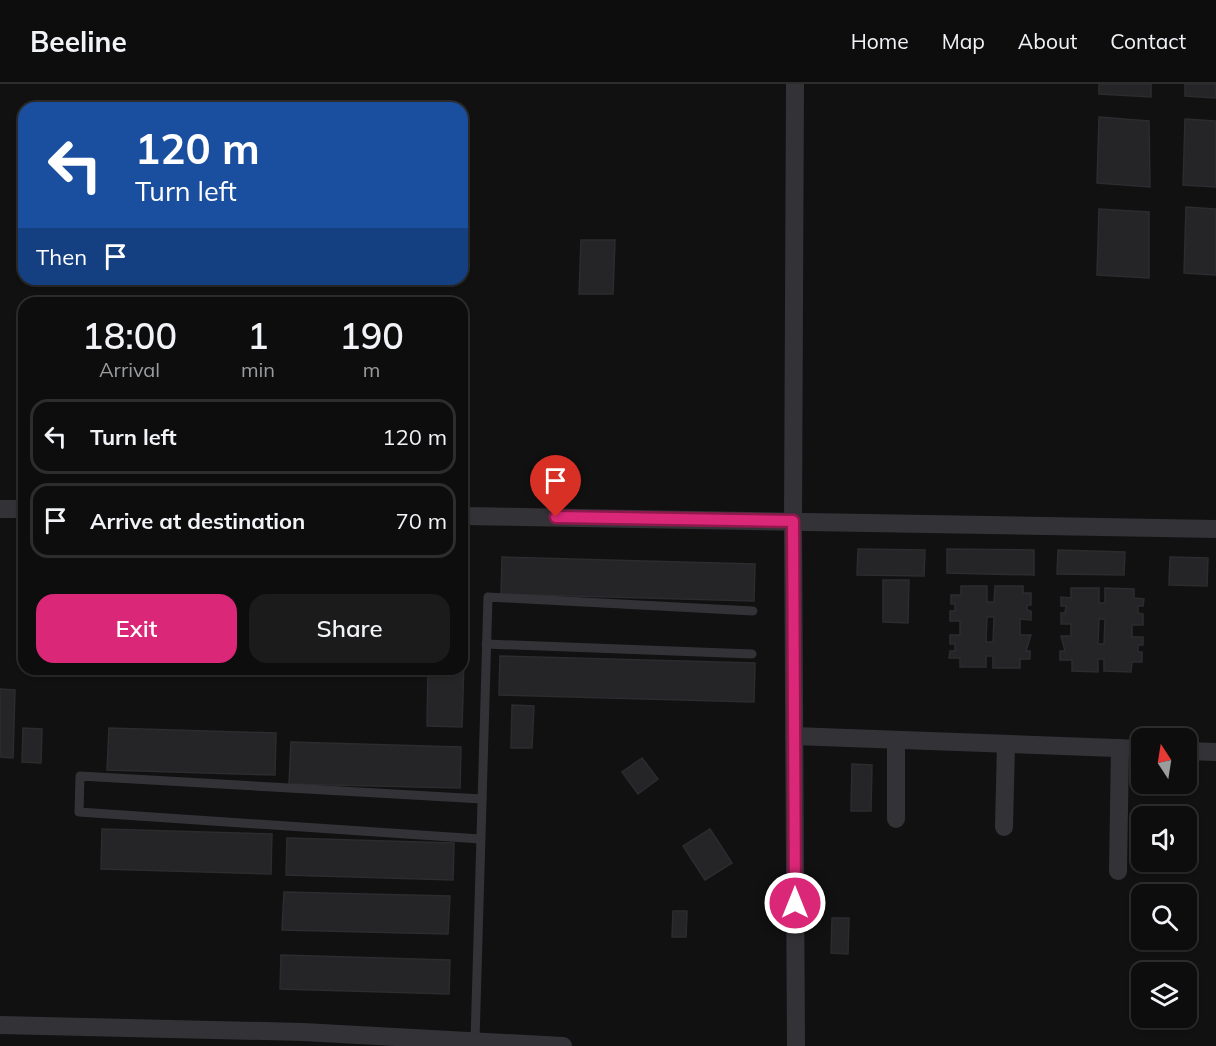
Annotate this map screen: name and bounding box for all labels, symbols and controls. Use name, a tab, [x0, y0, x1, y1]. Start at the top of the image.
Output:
text: Beeline	[30, 24, 127, 59]
text: Home	[851, 28, 909, 54]
text: Map	[942, 28, 985, 54]
text: About	[1018, 28, 1077, 54]
text: Contact	[1110, 28, 1186, 54]
text: 120 m	[135, 122, 260, 175]
icon: left	[36, 126, 114, 204]
text: Turn left	[135, 174, 237, 208]
icon: arrive	[99, 240, 132, 273]
text: Then	[36, 243, 87, 271]
text: 18:00	[82, 313, 177, 358]
text: 1	[247, 313, 269, 358]
text: 190	[339, 313, 404, 358]
text: Arrival	[99, 357, 160, 382]
text: min	[241, 357, 275, 382]
text: m	[363, 357, 380, 382]
icon: left	[39, 420, 72, 453]
text: Turn left	[90, 423, 177, 451]
text: 120 m	[382, 423, 447, 451]
pin	[530, 455, 581, 517]
icon: arrive	[539, 464, 572, 497]
icon: arrive	[39, 504, 72, 537]
text: Arrive at destination	[90, 507, 305, 535]
text: 70 m	[396, 507, 447, 535]
button: Exit	[36, 594, 237, 663]
button: Share	[249, 594, 450, 663]
north arrow	[1131, 728, 1197, 794]
map controls	[1131, 728, 1197, 1028]
button: sound	[1131, 806, 1197, 872]
position arrow	[763, 871, 827, 935]
button: search	[1131, 884, 1197, 950]
button: layers	[1131, 962, 1197, 1028]

